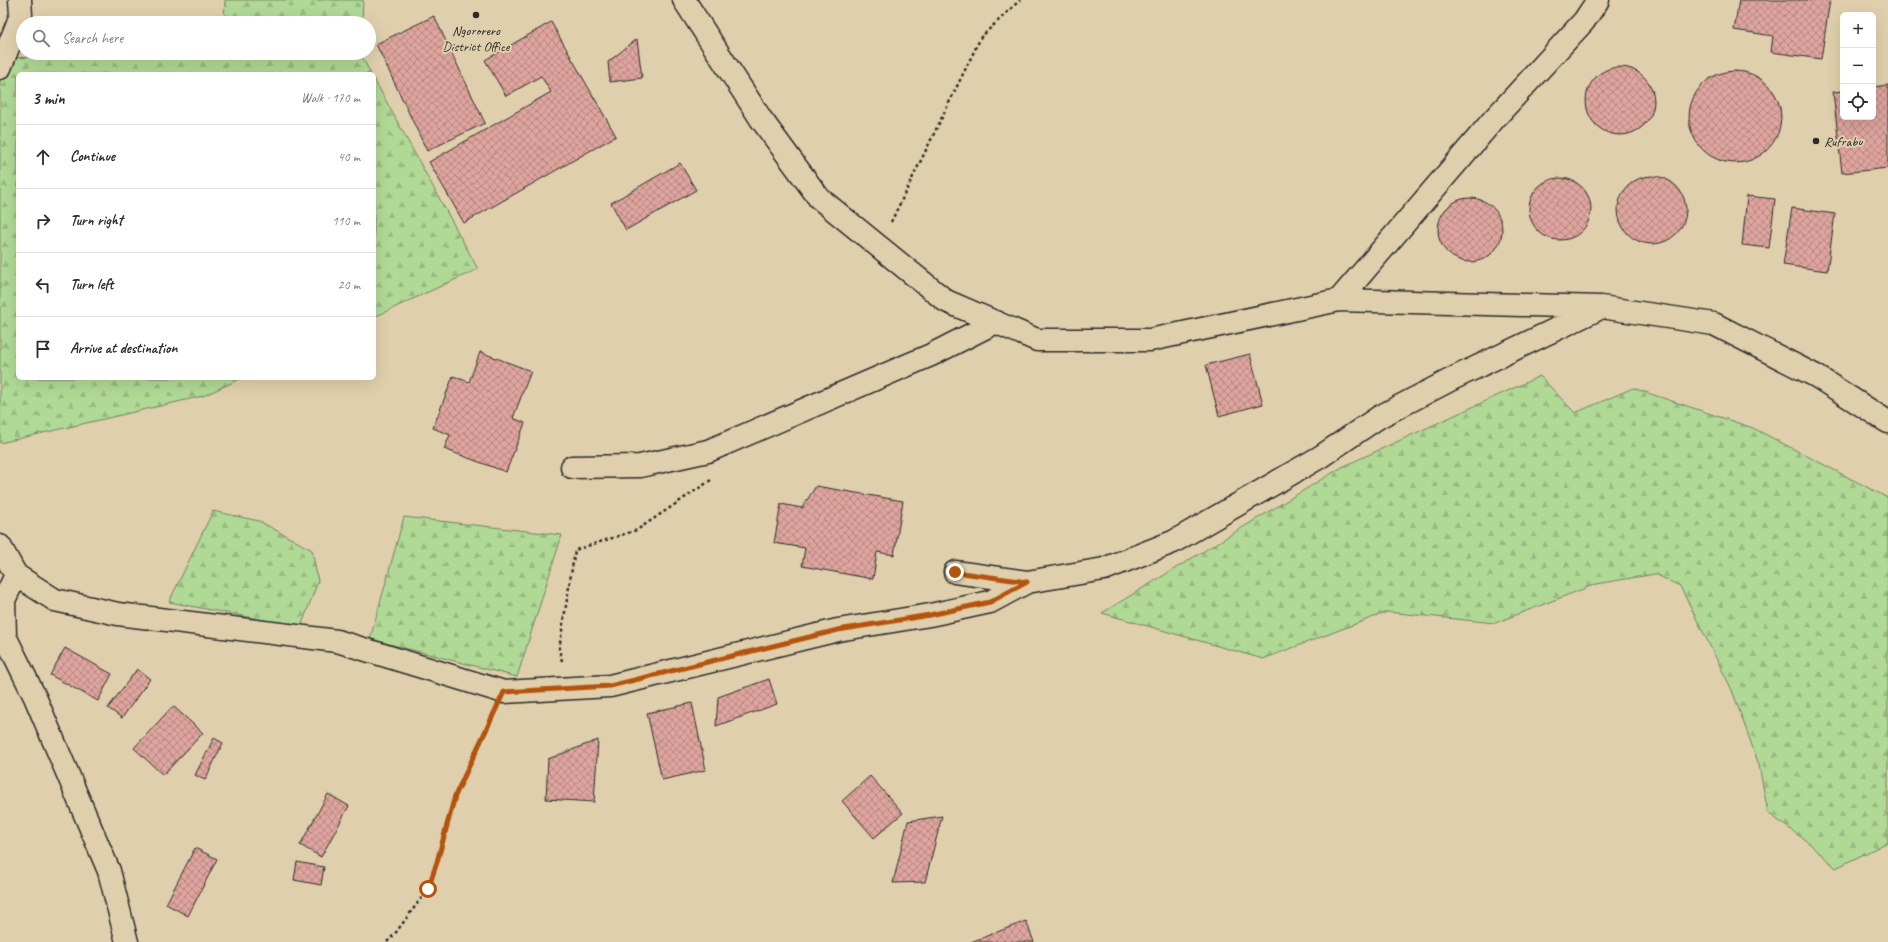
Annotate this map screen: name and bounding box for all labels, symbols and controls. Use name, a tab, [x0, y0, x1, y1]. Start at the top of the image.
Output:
marker: Ngororero District Office	[471, 10, 481, 20]
map controls	[1840, 12, 1876, 120]
button: +	[1840, 12, 1876, 48]
search box	[16, 16, 376, 60]
place label: Ngororero District Office	[443, 22, 511, 55]
icon: search	[30, 27, 52, 49]
text: Search here	[62, 29, 123, 48]
button: −	[1840, 48, 1876, 84]
button: locate	[1840, 84, 1876, 120]
text: 3 min	[32, 88, 65, 109]
text: Walk · 170 m	[301, 90, 360, 106]
place label: Rufrabu	[1824, 133, 1863, 150]
marker: Rufrabu	[1811, 136, 1821, 146]
icon: ahead	[32, 146, 54, 168]
text: Continue	[70, 147, 115, 166]
text: 40 m	[338, 149, 360, 165]
icon: right	[32, 210, 54, 232]
text: Turn right	[70, 211, 123, 230]
text: 110 m	[332, 213, 360, 229]
icon: left	[32, 274, 54, 296]
text: Turn left	[70, 275, 113, 294]
text: 20 m	[338, 277, 360, 293]
icon: arrive	[32, 338, 54, 360]
text: Arrive at destination	[70, 339, 177, 358]
route end	[946, 563, 964, 581]
route start	[419, 880, 437, 898]

